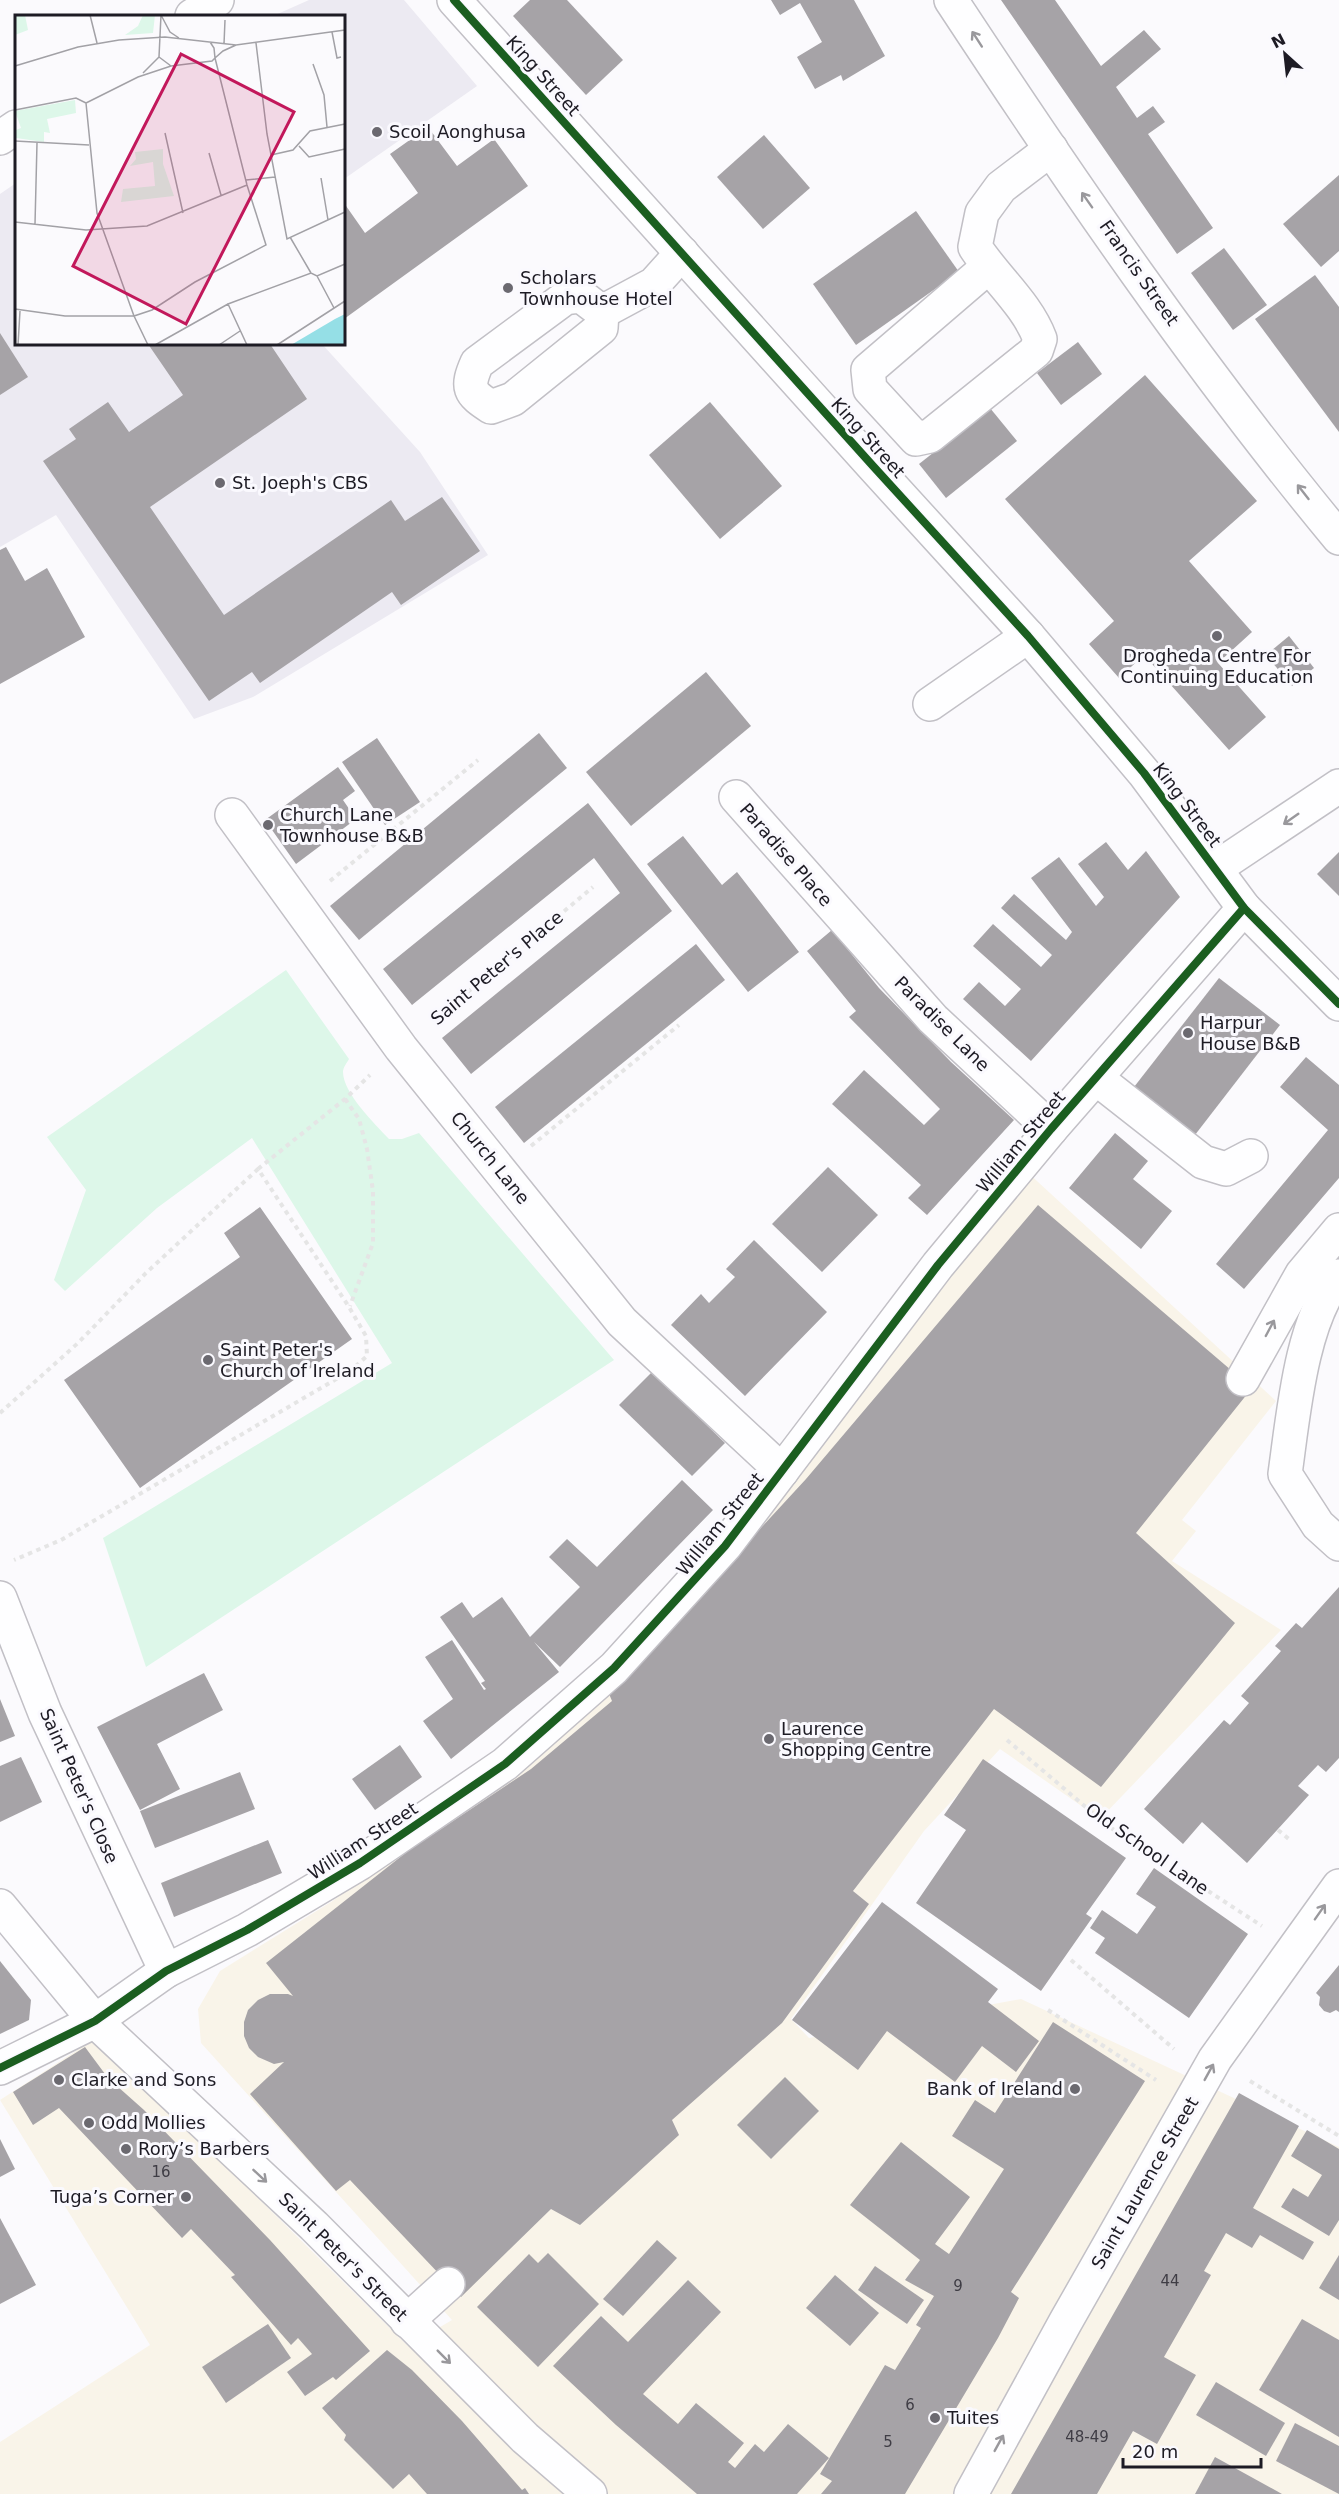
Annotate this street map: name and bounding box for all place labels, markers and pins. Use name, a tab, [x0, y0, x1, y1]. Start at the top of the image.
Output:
place label: Scoil Aonghusa	[389, 121, 526, 142]
marker: Scoil Aonghusa	[370, 125, 384, 139]
place label: Scholars Townhouse Hotel	[519, 267, 673, 309]
marker: Scholars Townhouse Hotel	[501, 281, 515, 295]
place label: St. Joeph's CBS	[232, 472, 368, 493]
marker: St. Joeph's CBS	[213, 476, 227, 490]
marker: Drogheda Centre For Continuing Education	[1210, 629, 1224, 643]
place label: Drogheda Centre For Continuing Education	[1120, 645, 1314, 687]
place label: Church Lane Townhouse B&B	[279, 804, 424, 846]
marker: Church Lane Townhouse B&B	[261, 818, 275, 832]
place label: Harpur House B&B	[1200, 1012, 1301, 1054]
marker: Harpur House B&B	[1181, 1026, 1195, 1040]
place label: Saint Peter's Church of Ireland	[220, 1339, 375, 1381]
marker: Saint Peter's Church of Ireland	[201, 1353, 215, 1367]
place label: Laurence Shopping Centre	[781, 1718, 931, 1760]
marker: Laurence Shopping Centre	[762, 1732, 776, 1746]
place label: Clarke and Sons	[71, 2069, 216, 2090]
marker: Clarke and Sons	[52, 2073, 66, 2087]
place label: Bank of Ireland	[927, 2078, 1063, 2099]
marker: Bank of Ireland	[1068, 2082, 1082, 2096]
place label: Odd Mollies	[101, 2112, 206, 2133]
marker: Odd Mollies	[82, 2116, 96, 2130]
place label: Rory’s Barbers	[138, 2138, 270, 2159]
marker: Rory’s Barbers	[119, 2142, 133, 2156]
place label: Tuga’s Corner	[50, 2186, 175, 2207]
marker: Tuga’s Corner	[179, 2190, 193, 2204]
place label: Tuites	[946, 2407, 999, 2428]
marker: Tuites	[928, 2411, 942, 2425]

